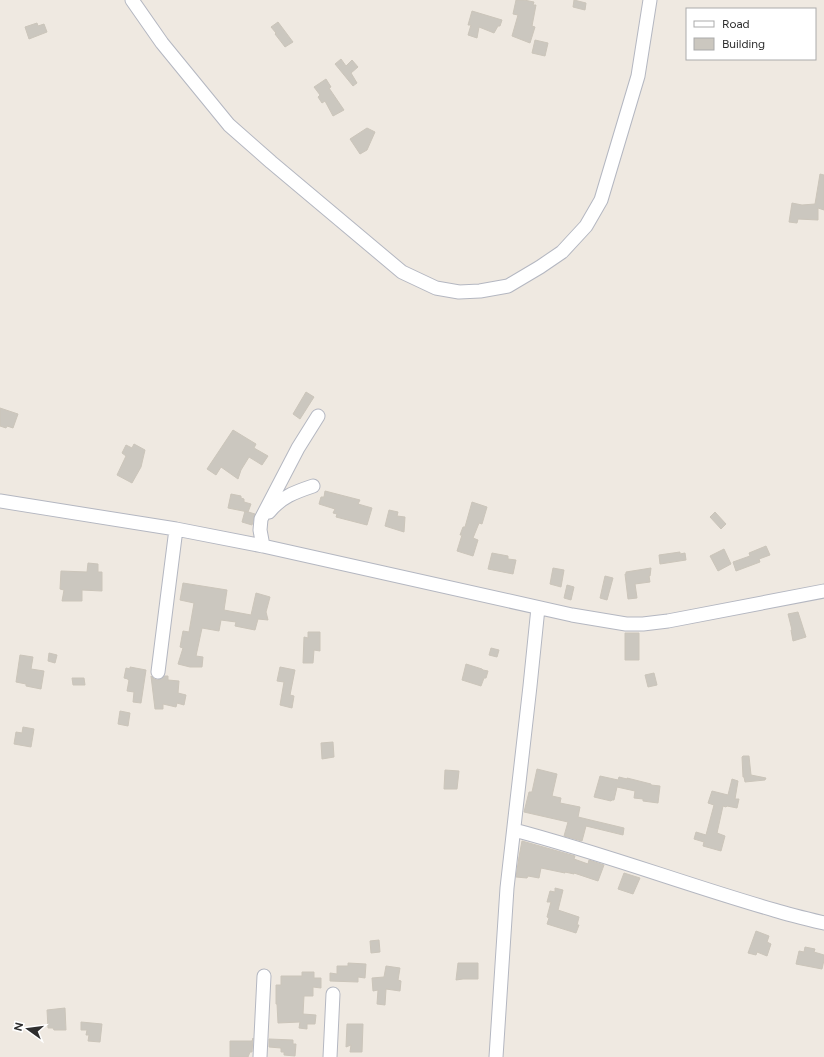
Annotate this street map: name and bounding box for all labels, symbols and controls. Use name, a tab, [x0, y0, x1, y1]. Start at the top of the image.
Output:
legend	[686, 8, 816, 60]
text: Road	[722, 17, 750, 31]
text: Building	[722, 37, 765, 51]
north arrow	[8, 1009, 48, 1049]
text: N	[11, 1021, 26, 1032]

